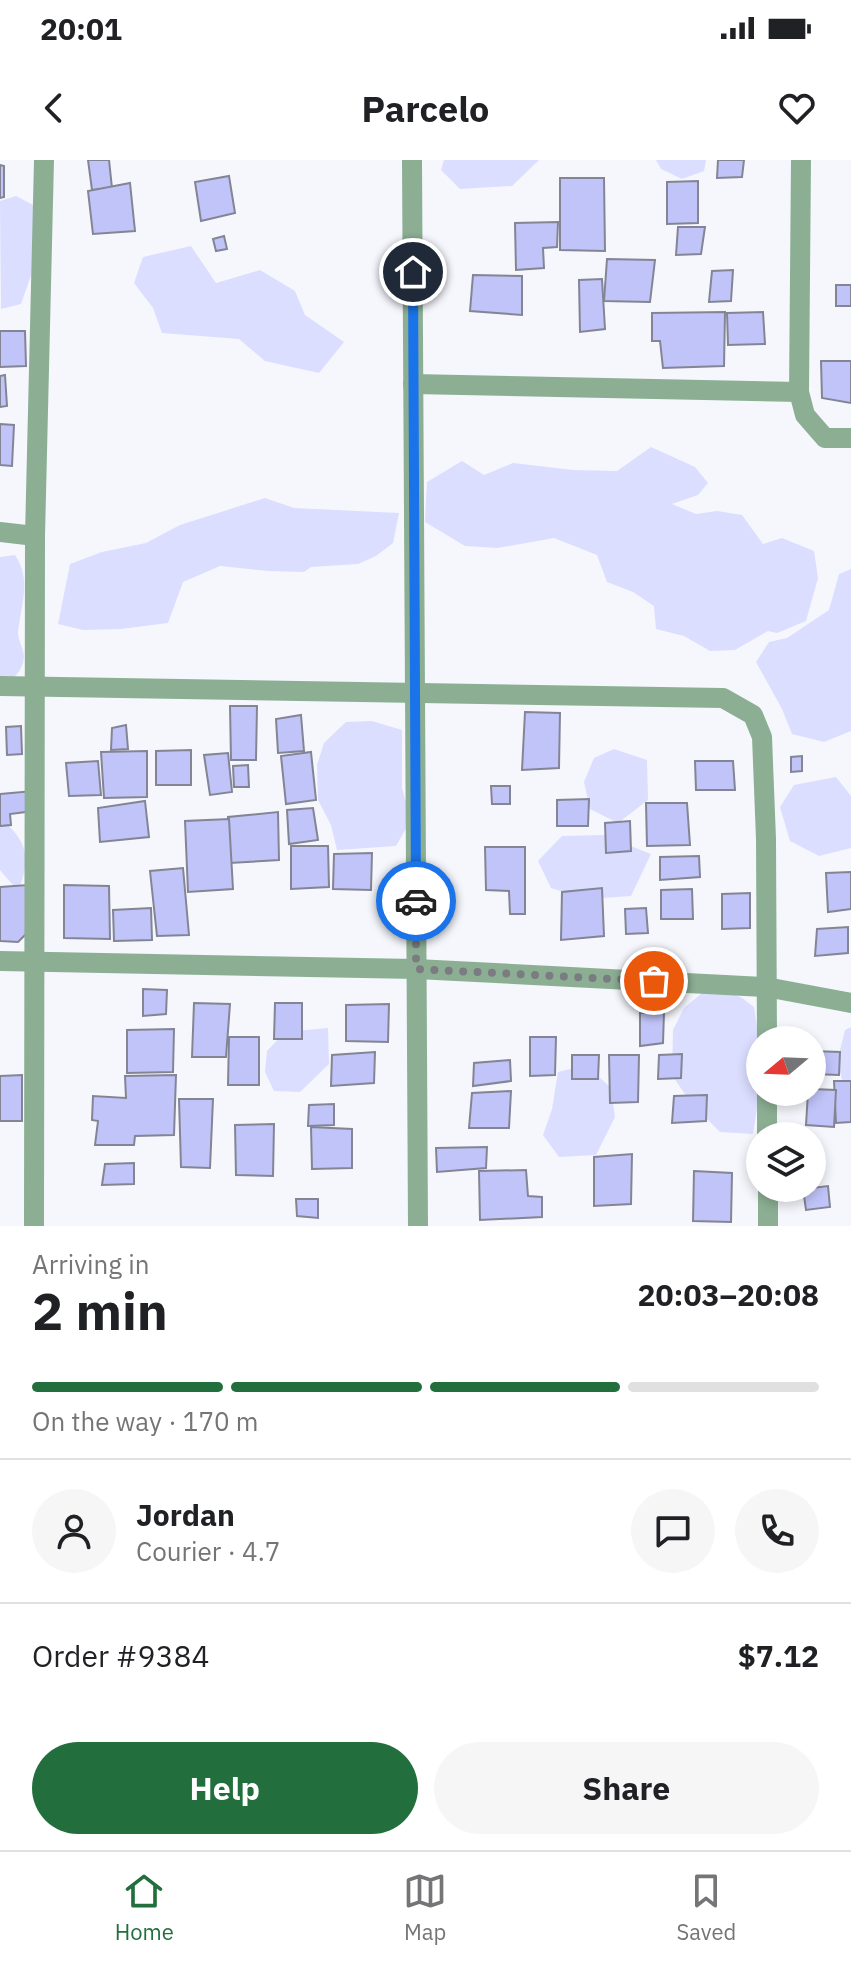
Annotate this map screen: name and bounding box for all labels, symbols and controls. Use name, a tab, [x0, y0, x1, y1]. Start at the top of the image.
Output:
text: 20:01	[40, 9, 122, 48]
text: Parcelo	[362, 85, 489, 132]
icon: back	[32, 86, 76, 130]
icon: heart	[775, 86, 819, 130]
pin	[379, 238, 447, 306]
icon: home	[391, 250, 435, 294]
courier	[376, 861, 456, 941]
icon: car	[394, 879, 438, 923]
pin	[620, 947, 688, 1015]
icon: bag	[632, 959, 676, 1003]
north arrow	[746, 1026, 826, 1106]
map controls	[746, 1026, 826, 1202]
button: layers	[746, 1122, 826, 1202]
text: Arriving in	[32, 1247, 149, 1281]
text: 20:03–20:08	[638, 1275, 819, 1314]
text: 2 min	[32, 1277, 168, 1344]
text: On the way · 170 m	[32, 1404, 258, 1438]
button: person	[32, 1489, 116, 1573]
button: chat	[631, 1489, 715, 1573]
button: phone	[735, 1489, 819, 1573]
text: Jordan	[136, 1495, 235, 1534]
text: Courier · 4.7	[136, 1534, 280, 1568]
text: Order #9384	[32, 1636, 209, 1675]
text: $7.12	[738, 1636, 819, 1675]
button: Help	[32, 1742, 418, 1834]
button: Share	[434, 1742, 819, 1834]
tab: Home	[115, 1869, 174, 1946]
tab: Map	[403, 1869, 447, 1946]
tab: Saved	[676, 1869, 736, 1946]

